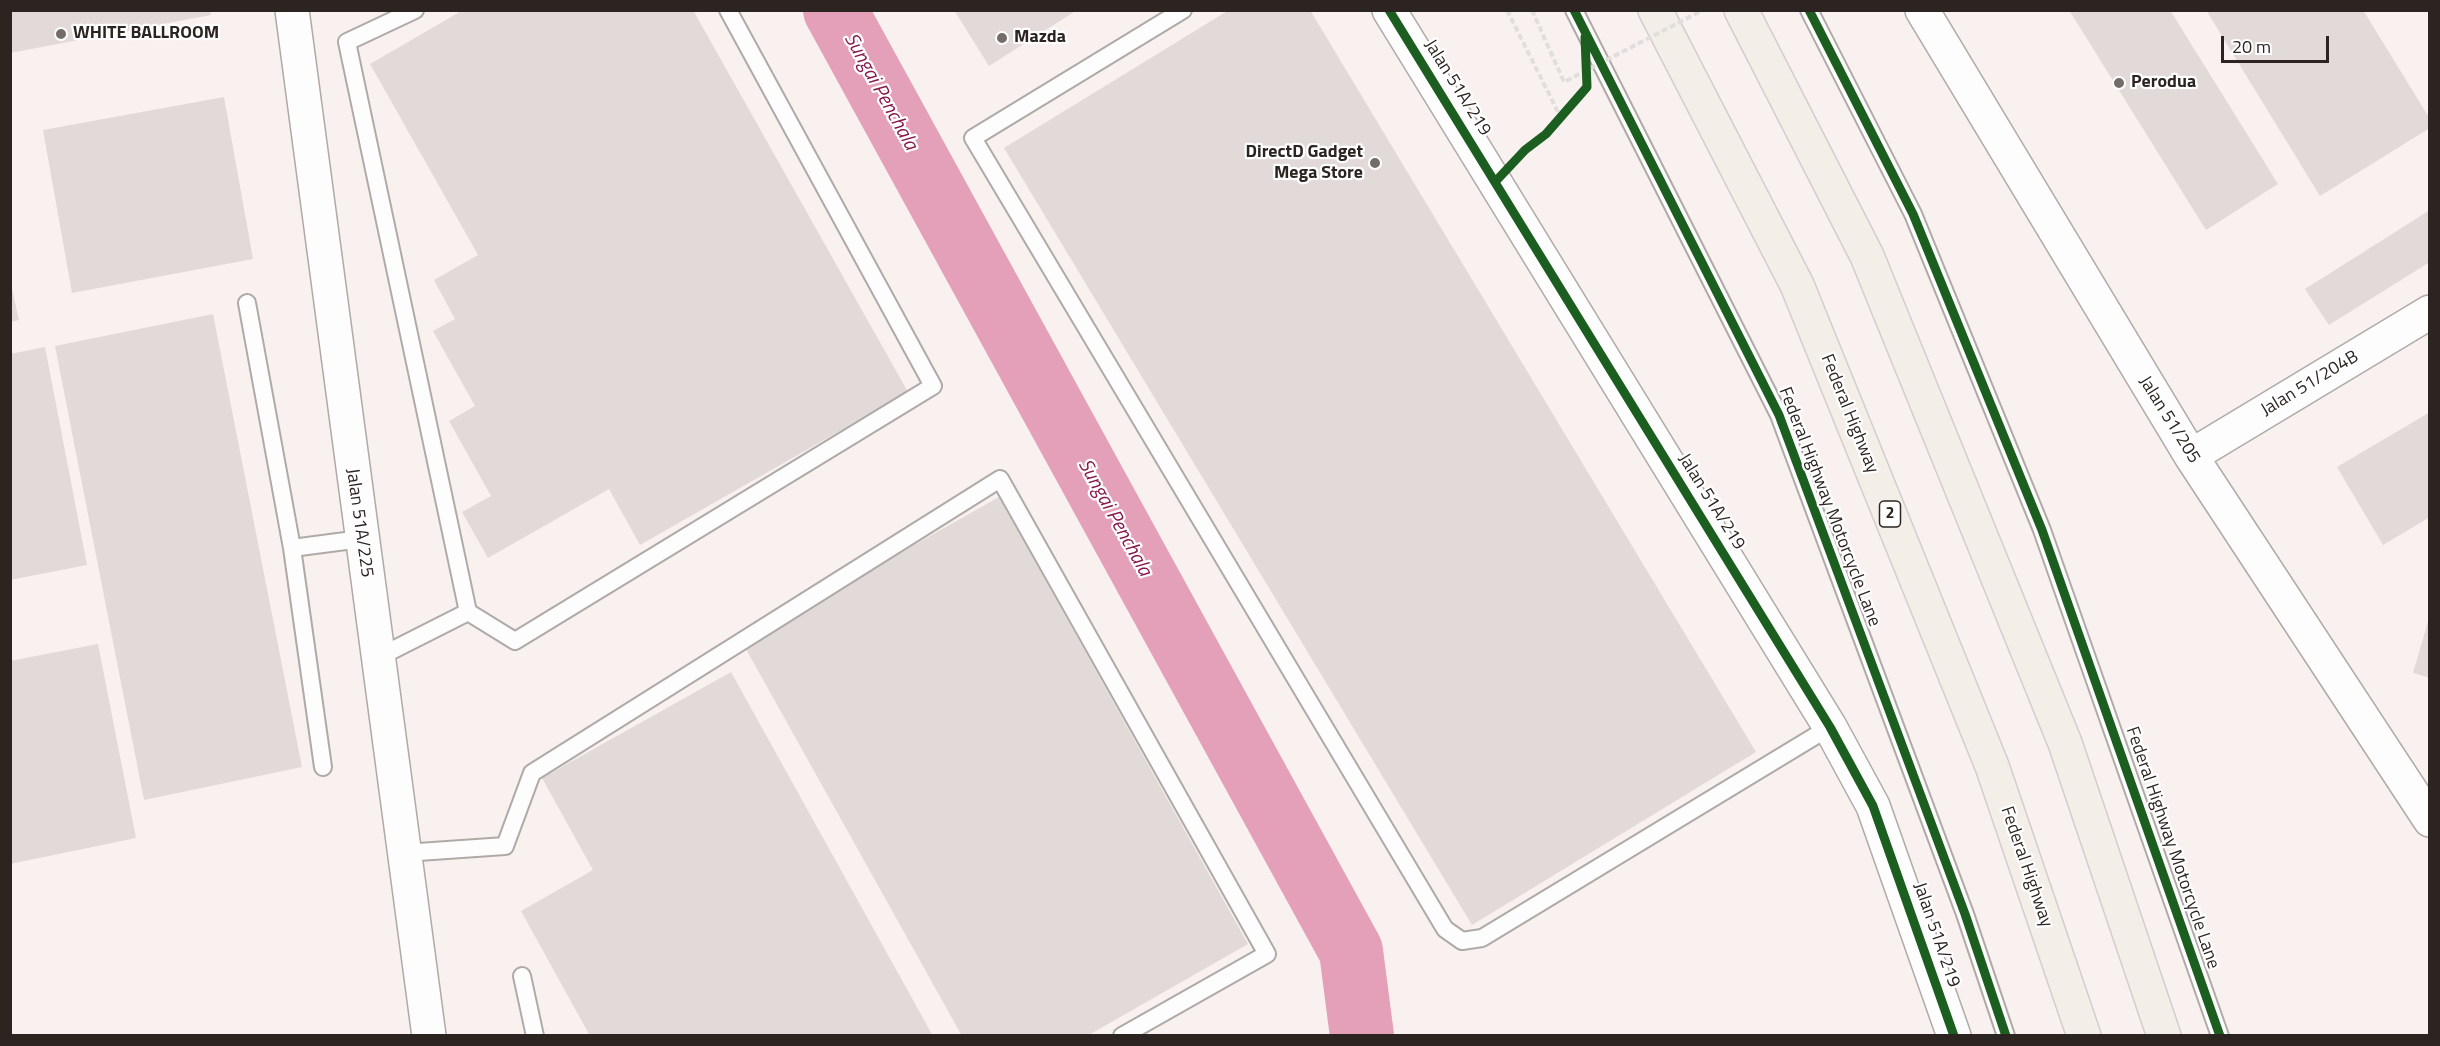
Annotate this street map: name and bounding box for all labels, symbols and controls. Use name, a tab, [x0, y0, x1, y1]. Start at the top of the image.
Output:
place label: WHITE BALLROOM	[73, 23, 219, 45]
scale bar	[2224, 24, 2332, 62]
marker: WHITE BALLROOM	[54, 27, 68, 41]
place label: Mazda	[1014, 27, 1066, 49]
water label: Sungai Penchala	[838, 29, 922, 155]
marker: Mazda	[995, 31, 1009, 45]
text: 20 m	[2232, 33, 2271, 60]
street label: Jalan 51A/219	[1419, 36, 1495, 140]
place label: Perodua	[2131, 72, 2196, 94]
marker: Perodua	[2112, 76, 2126, 90]
place label: DirectD Gadget Mega Store	[1246, 142, 1363, 184]
marker: DirectD Gadget Mega Store	[1368, 156, 1382, 170]
street label: Jalan 51/204B	[2257, 346, 2363, 422]
street label: Federal Highway	[1815, 351, 1883, 477]
street label: Jalan 51/205	[2134, 372, 2204, 468]
street label: Federal Highway Motorcycle Lane	[1773, 384, 1885, 630]
street label: Jalan 51A/219	[1673, 450, 1749, 554]
water label: Sungai Penchala	[1072, 455, 1156, 581]
street label: Jalan 51A/225	[341, 467, 377, 579]
road number: 2	[1880, 501, 1900, 527]
street label: Federal Highway Motorcycle Lane	[2120, 724, 2224, 972]
street label: Federal Highway	[1995, 804, 2057, 930]
street label: Jalan 51A/219	[1908, 880, 1964, 990]

